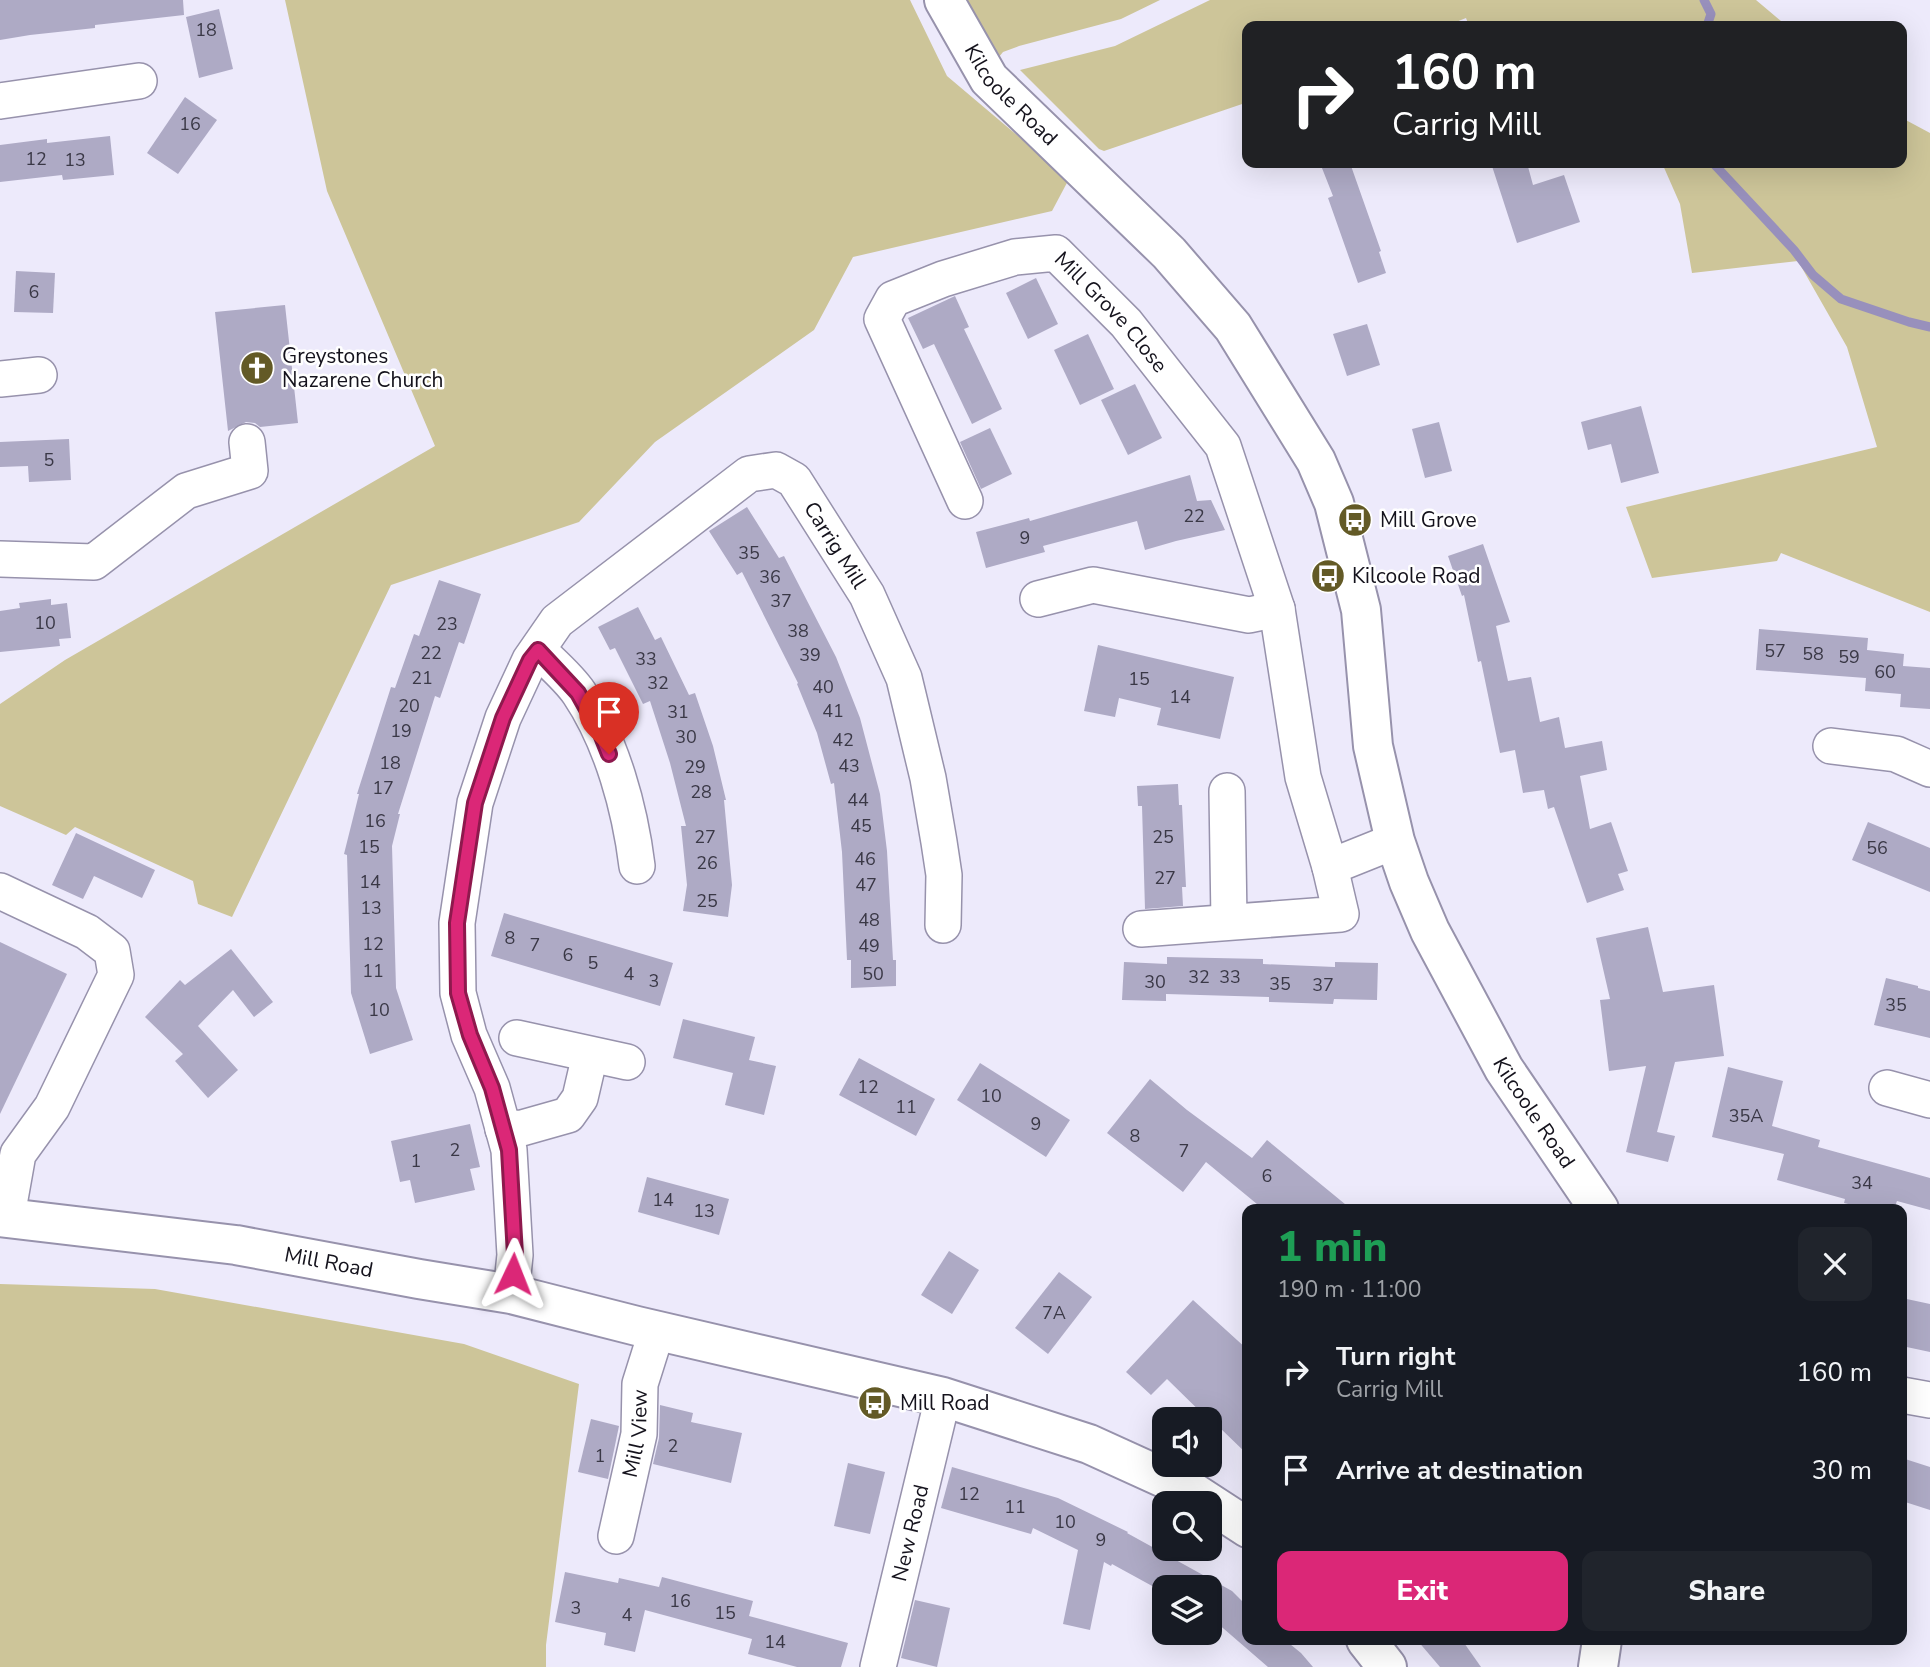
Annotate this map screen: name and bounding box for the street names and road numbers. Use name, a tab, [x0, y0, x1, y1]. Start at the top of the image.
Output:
street label: Kilcoole Road	[958, 39, 1064, 152]
street label: Mill Grove Close	[1048, 245, 1174, 378]
street label: Carrig Mill	[797, 496, 874, 595]
street label: Kilcoole Road	[1486, 1052, 1581, 1174]
street label: Mill Road	[282, 1240, 375, 1284]
street label: Mill View	[616, 1389, 654, 1480]
street label: New Road	[885, 1482, 935, 1584]

